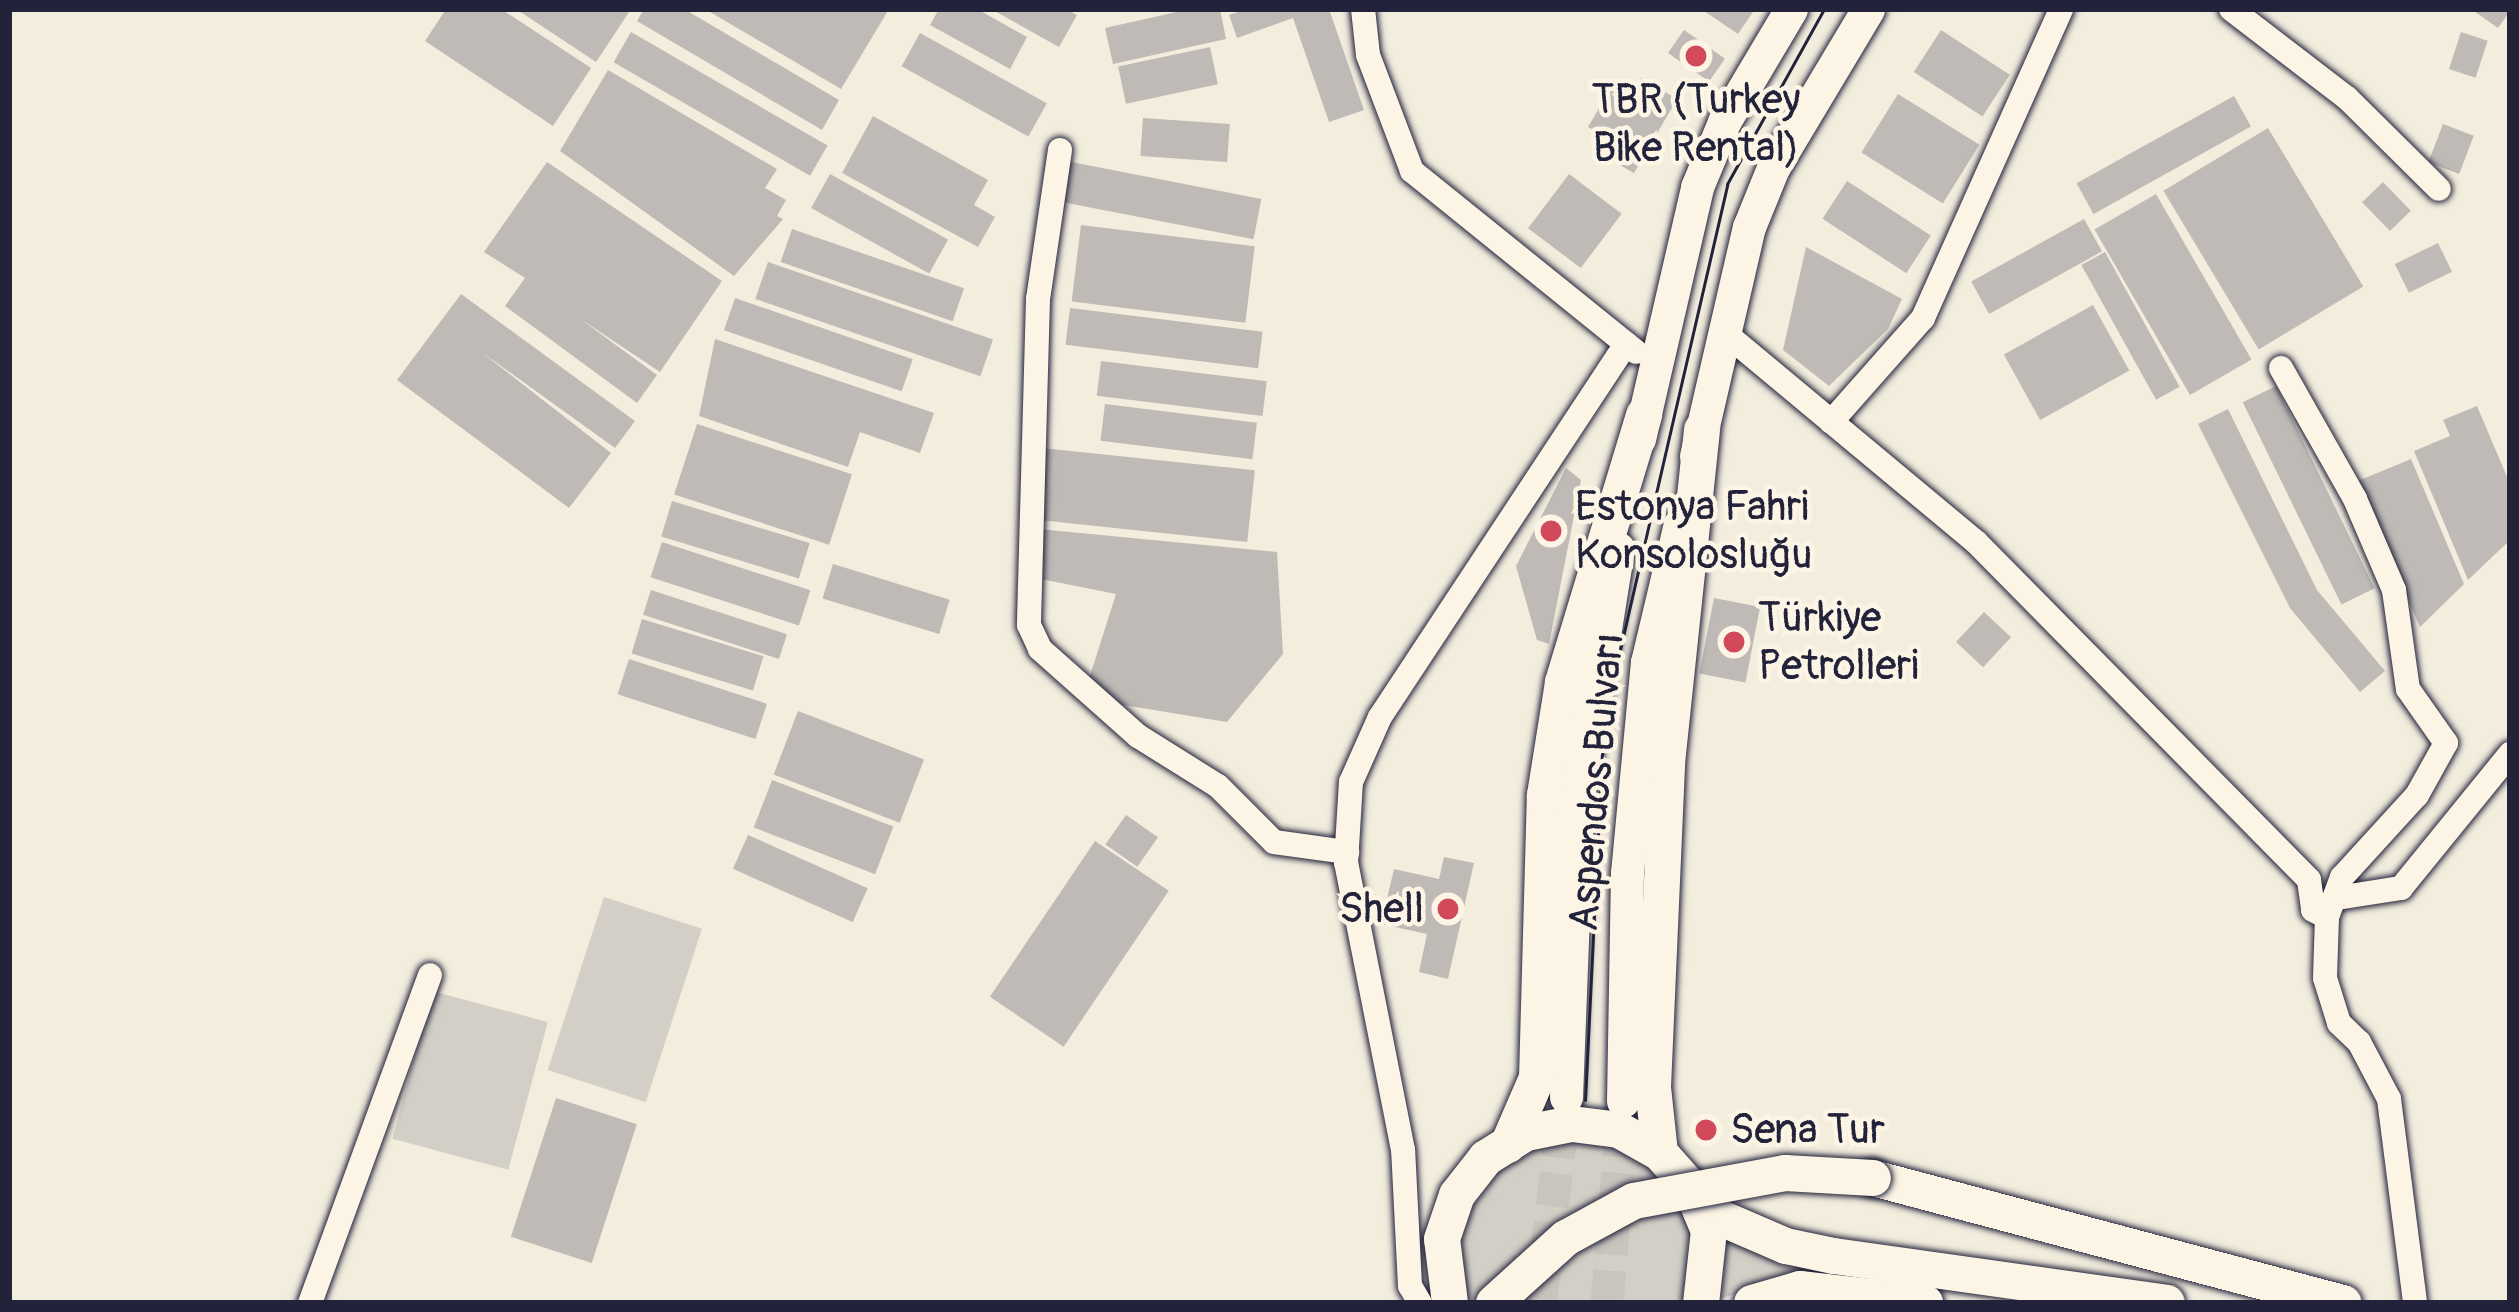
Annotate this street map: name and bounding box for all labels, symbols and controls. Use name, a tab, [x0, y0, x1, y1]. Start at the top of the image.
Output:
marker: TBR (Turkey Bike Rental)	[1683, 43, 1709, 69]
place label: TBR (Turkey Bike Rental)	[1592, 75, 1800, 174]
place label: Estonya Fahri Konsolosluğu	[1575, 482, 1812, 580]
marker: Estonya Fahri Konsolosluğu	[1538, 518, 1564, 544]
place label: Türkiye Petrolleri	[1758, 593, 1919, 692]
marker: Türkiye Petrolleri	[1721, 629, 1747, 655]
street label: Aspendos Bulvarı	[1559, 631, 1635, 933]
place label: Shell	[1339, 884, 1424, 934]
marker: Shell	[1435, 896, 1461, 922]
place label: Sena Tur	[1730, 1105, 1885, 1155]
marker: Sena Tur	[1693, 1117, 1719, 1143]

